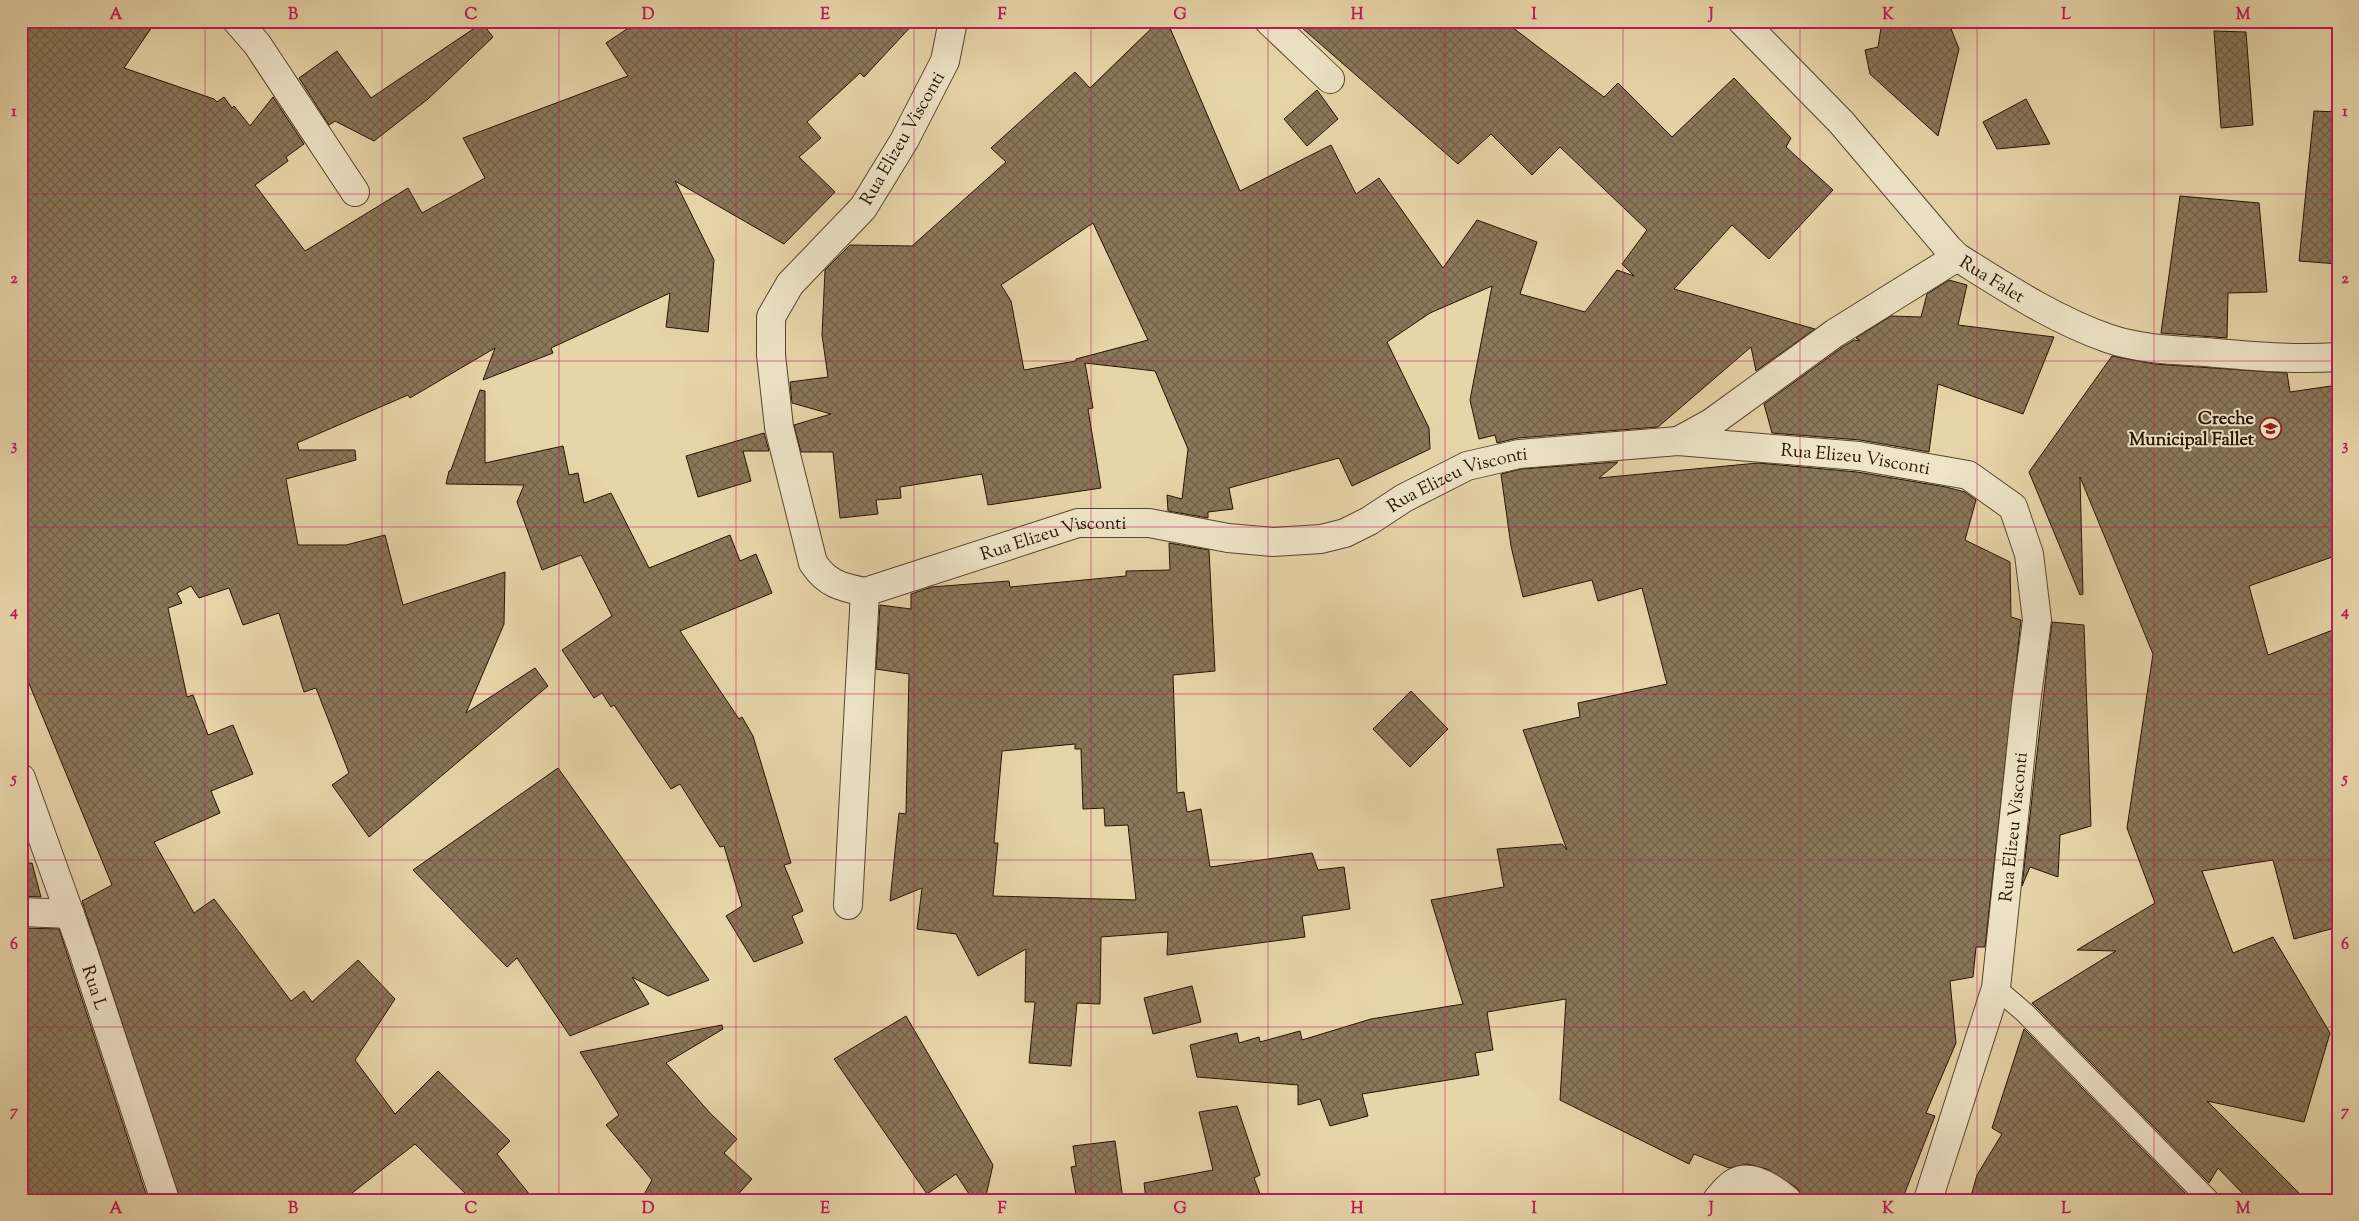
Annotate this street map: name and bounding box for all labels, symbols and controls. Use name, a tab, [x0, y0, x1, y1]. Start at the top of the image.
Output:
text: A	[110, 4, 123, 27]
text: B	[288, 4, 298, 27]
text: C	[465, 4, 478, 27]
text: D	[642, 4, 655, 27]
text: E	[820, 4, 830, 27]
text: F	[998, 4, 1007, 27]
text: G	[1173, 4, 1187, 27]
text: H	[1351, 4, 1364, 27]
text: I	[1531, 4, 1537, 27]
text: J	[1707, 4, 1714, 27]
text: K	[1882, 4, 1894, 27]
text: L	[2061, 4, 2071, 27]
text: M	[2236, 4, 2251, 27]
street label: Rua Elizeu Visconti	[855, 67, 953, 211]
text: 1	[11, 101, 17, 124]
text: 1	[2342, 101, 2348, 124]
street label: Rua Falet	[1954, 251, 2029, 311]
text: 2	[10, 268, 18, 291]
text: 2	[2341, 268, 2349, 291]
place label: Creche Municipal Fallet	[2129, 407, 2255, 454]
school or university icon: Creche Municipal Fallet	[2258, 416, 2282, 440]
text: 3	[11, 435, 18, 458]
text: 3	[2342, 435, 2349, 458]
street label: Rua Elizeu Visconti	[1779, 439, 1932, 483]
street label: Rua Elizeu Visconti	[1383, 442, 1529, 521]
street label: Rua Elizeu Visconti	[977, 512, 1127, 569]
text: 4	[9, 601, 18, 624]
text: 4	[2340, 601, 2349, 624]
street label: Rua Elizeu Visconti	[1994, 751, 2036, 903]
text: 5	[9, 768, 17, 791]
text: 5	[2340, 768, 2348, 791]
text: 6	[10, 934, 18, 957]
text: 6	[2341, 934, 2349, 957]
street label: Rua L	[74, 962, 113, 1014]
text: 7	[10, 1101, 19, 1124]
text: 7	[2341, 1101, 2350, 1124]
text: A	[110, 1198, 123, 1221]
text: B	[288, 1198, 298, 1221]
text: C	[465, 1198, 478, 1221]
text: D	[642, 1198, 655, 1221]
text: E	[820, 1198, 830, 1221]
text: F	[998, 1198, 1007, 1221]
text: G	[1173, 1198, 1187, 1221]
text: H	[1351, 1198, 1364, 1221]
text: I	[1531, 1198, 1537, 1221]
text: J	[1707, 1198, 1714, 1221]
text: K	[1882, 1198, 1894, 1221]
text: L	[2061, 1198, 2071, 1221]
text: M	[2236, 1198, 2251, 1221]

